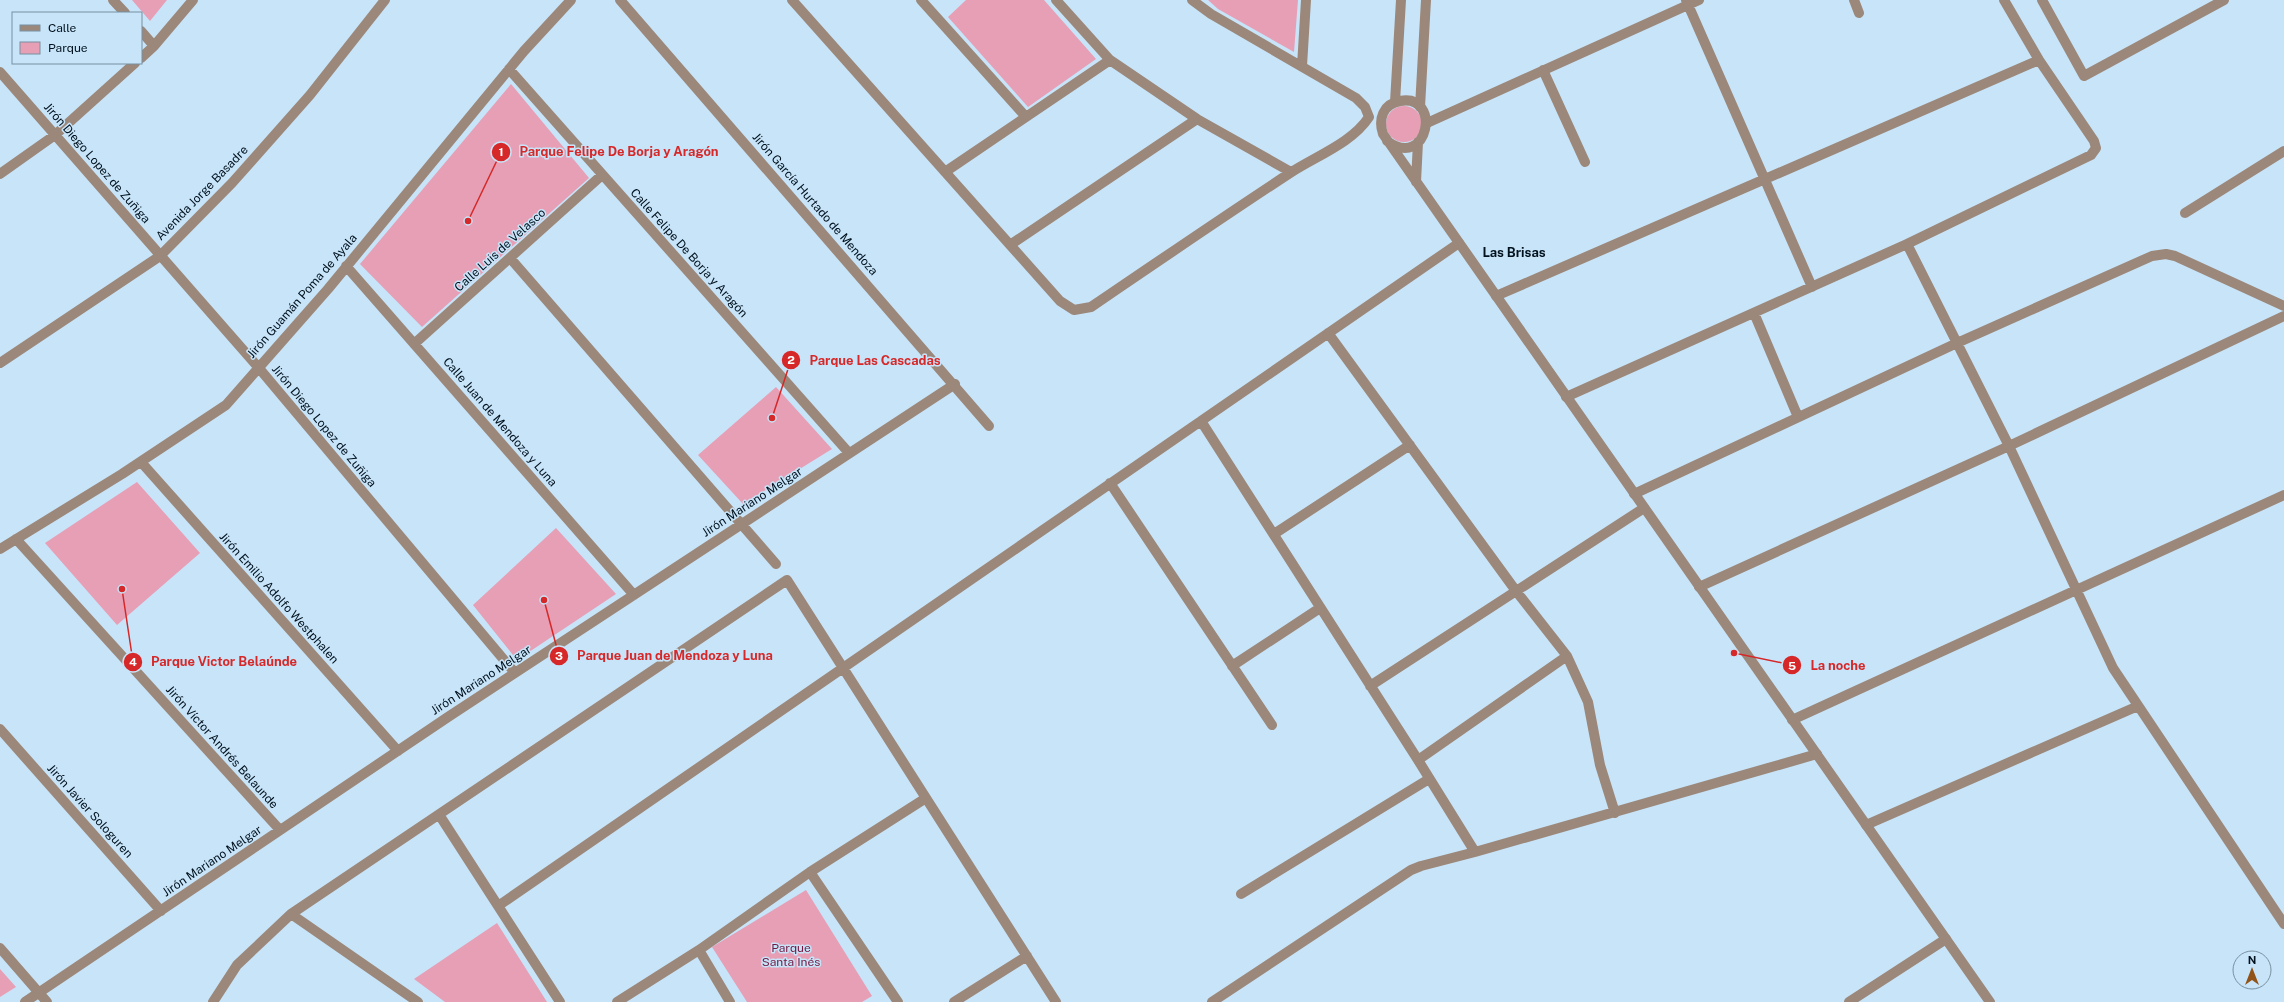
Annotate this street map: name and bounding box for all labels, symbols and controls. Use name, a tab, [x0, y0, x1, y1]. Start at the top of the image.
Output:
legend	[12, 12, 142, 64]
text: Calle	[48, 21, 77, 35]
text: Parque	[48, 41, 88, 55]
street label: Jirón Diego Lopez de Zuñiga	[41, 100, 153, 226]
street label: Jirón García Hurtado de Mendoza	[749, 130, 881, 278]
callout: Parque Felipe De Borja y Aragón	[491, 139, 727, 164]
street label: Avenida Jorge Basadre	[153, 143, 251, 243]
text: Parque Felipe De Borja y Aragón	[519, 144, 719, 159]
text: 1	[498, 145, 504, 159]
street label: Calle Felipe De Borja y Aragón	[627, 186, 751, 320]
street label: Calle Luis de Velasco	[452, 205, 548, 294]
street label: Jirón Guamán Poma de Ayala	[244, 231, 360, 361]
district label: Las Brisas	[1482, 245, 1546, 260]
callout: Parque Las Cascadas	[781, 348, 948, 373]
text: 2	[787, 353, 795, 367]
text: Parque Las Cascadas	[809, 353, 941, 368]
street label: Calle Juan de Mendoza y Luna	[440, 355, 560, 489]
street label: Jirón Diego Lopez de Zuñiga	[269, 362, 379, 490]
street label: Jirón Mariano Melgar	[699, 464, 805, 540]
street label: Jirón Emilio Adolfo Westphalen	[216, 530, 342, 666]
street label: Jirón Mariano Melgar	[428, 642, 534, 718]
callout: Parque Juan de Mendoza y Luna	[549, 643, 781, 668]
text: Parque Juan de Mendoza y Luna	[577, 648, 773, 663]
callout: Parque Victor Belaúnde	[123, 649, 305, 674]
text: 3	[555, 649, 563, 663]
callout: La noche	[1782, 653, 1873, 678]
text: Parque Victor Belaúnde	[151, 654, 297, 669]
text: 4	[129, 655, 137, 669]
text: La noche	[1810, 658, 1866, 673]
text: 5	[1788, 659, 1796, 673]
street label: Jirón Víctor Andrés Belaunde	[163, 683, 281, 812]
street label: Jirón Javier Sologuren	[44, 761, 136, 861]
street label: Jirón Mariano Melgar	[160, 822, 265, 899]
park label: Parque Santa Inés	[762, 941, 820, 969]
north arrow	[2232, 950, 2272, 990]
text: N	[2248, 954, 2256, 966]

